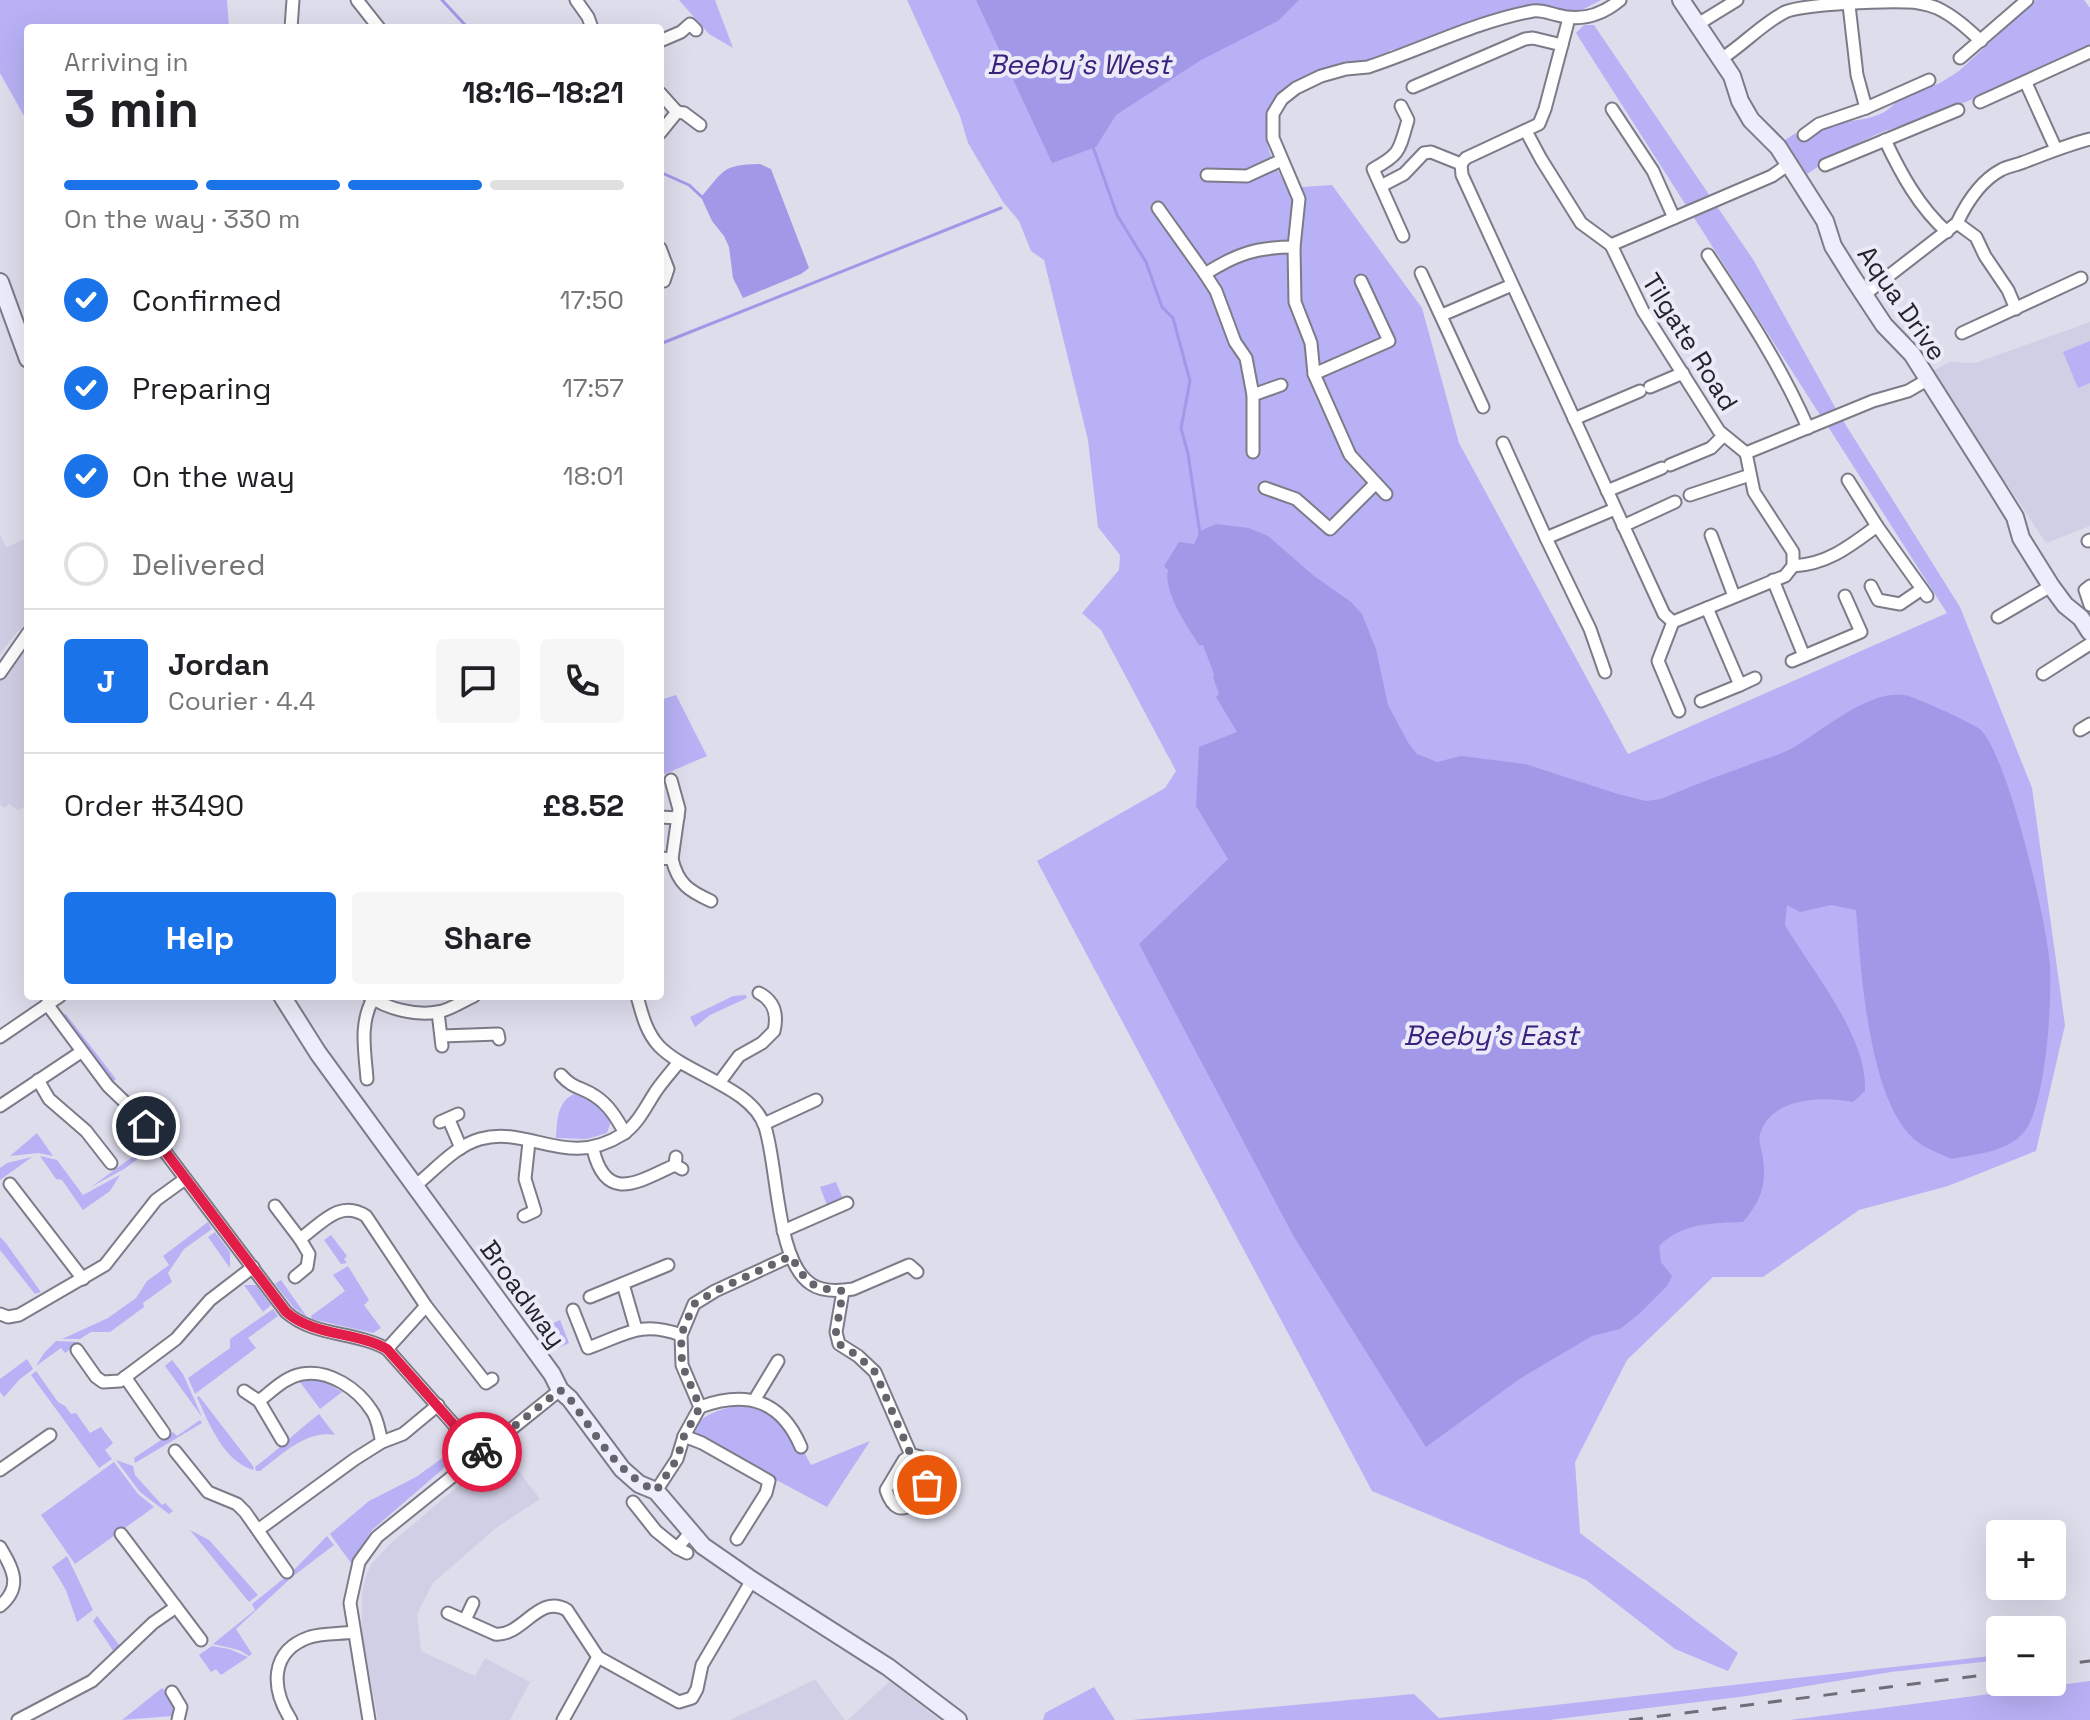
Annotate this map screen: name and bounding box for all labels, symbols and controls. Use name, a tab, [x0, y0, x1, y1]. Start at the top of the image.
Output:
text: Arriving in	[64, 45, 188, 79]
water label: Beeby's West	[987, 46, 1174, 82]
text: 18:16–18:21	[462, 73, 624, 112]
text: 3 min	[64, 76, 199, 142]
text: On the way · 330 m	[64, 202, 300, 236]
street label: Aqua Drive	[1850, 239, 1954, 367]
street label: Tilgate Road	[1634, 267, 1746, 417]
icon: check	[64, 278, 108, 322]
text: Confirmed	[132, 281, 282, 320]
text: 17:50	[560, 283, 624, 317]
icon: check	[64, 366, 108, 410]
text: Preparing	[132, 369, 271, 408]
text: 17:57	[562, 371, 624, 405]
icon: check	[64, 454, 108, 498]
text: On the way	[132, 457, 295, 496]
text: 18:01	[563, 459, 624, 493]
text: Delivered	[132, 545, 266, 584]
button: chat	[436, 639, 520, 723]
button: phone	[540, 639, 624, 723]
text: Jordan	[168, 645, 270, 684]
text: J	[97, 662, 115, 701]
text: Courier · 4.4	[168, 684, 315, 718]
text: Order #3490	[64, 786, 244, 825]
text: £8.52	[542, 786, 624, 825]
button: Help	[64, 892, 336, 984]
button: Share	[352, 892, 624, 984]
water label: Beeby's East	[1404, 1017, 1582, 1053]
pin	[112, 1092, 180, 1160]
icon: home	[124, 1104, 168, 1148]
street label: Broadway	[472, 1233, 574, 1355]
courier	[442, 1412, 522, 1492]
icon: bike	[460, 1430, 504, 1474]
pin	[893, 1451, 961, 1519]
icon: bag	[905, 1463, 949, 1507]
map controls	[1986, 1520, 2066, 1696]
button: +	[1986, 1520, 2066, 1600]
button: −	[1986, 1616, 2066, 1696]

